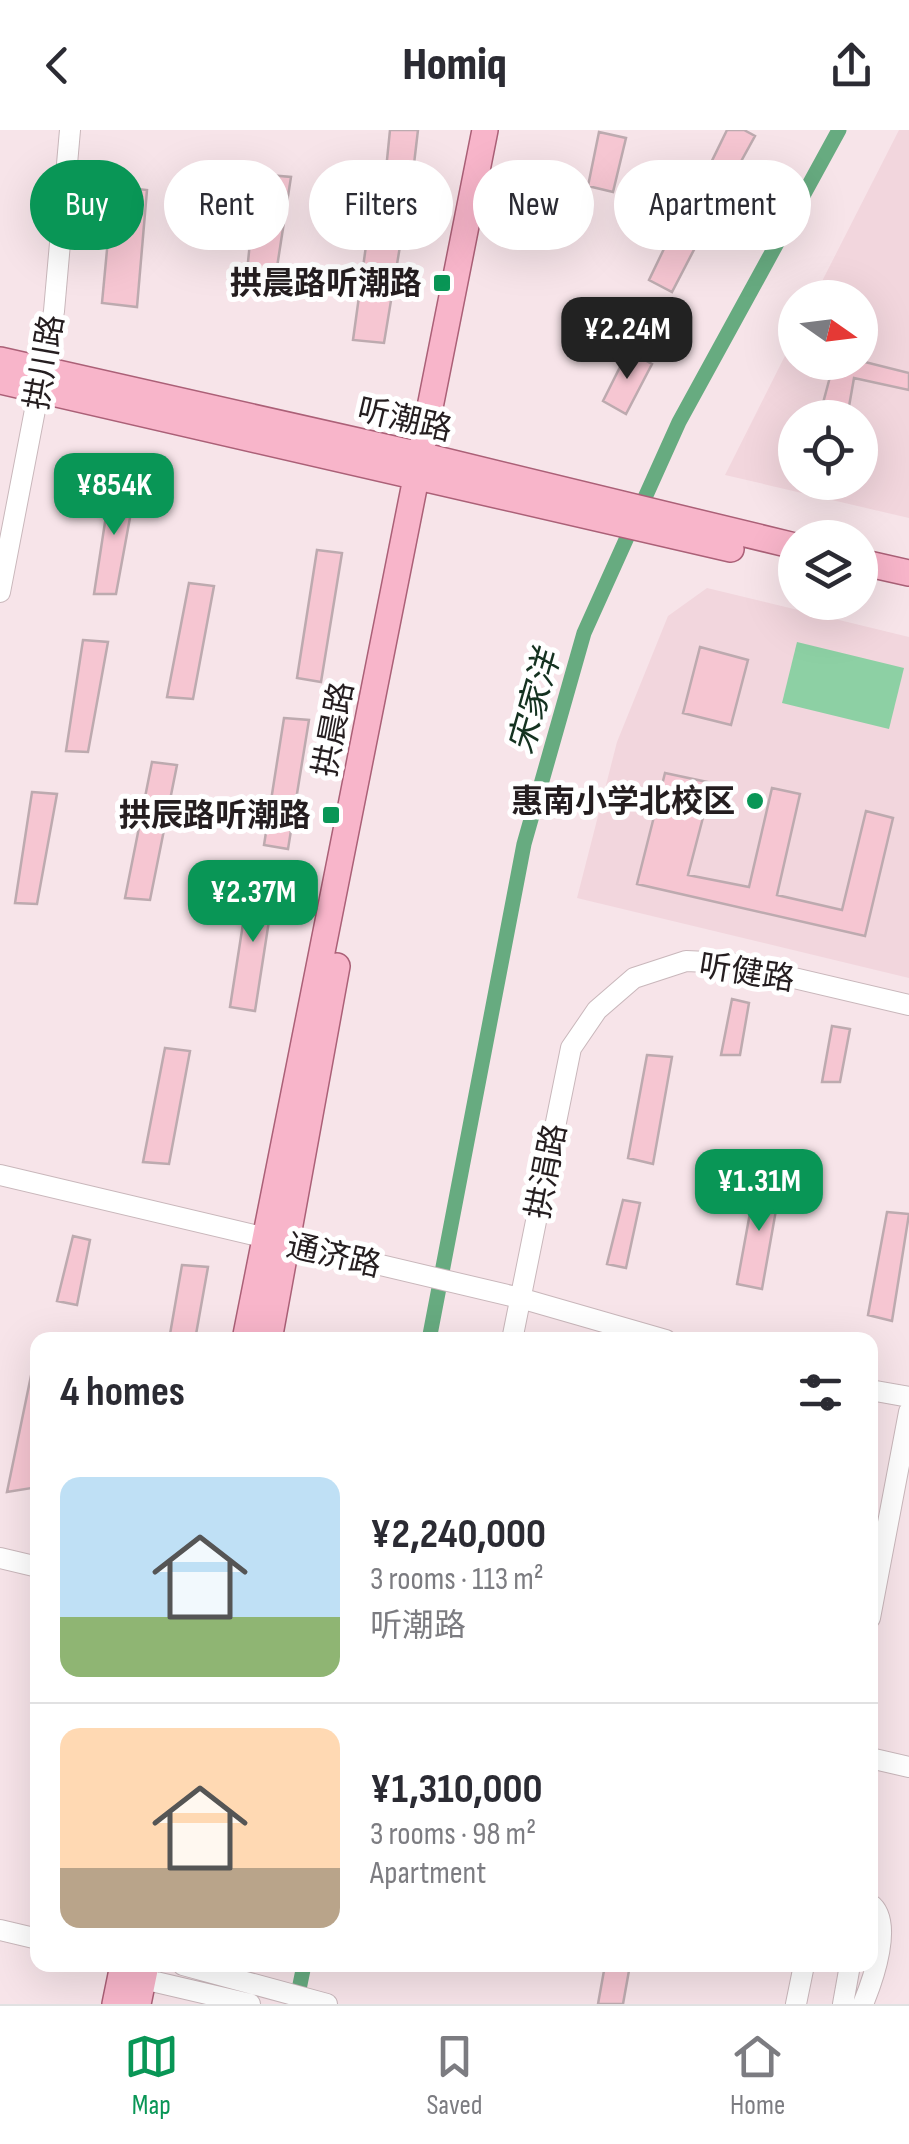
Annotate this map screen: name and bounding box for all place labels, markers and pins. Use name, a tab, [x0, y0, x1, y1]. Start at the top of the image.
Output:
place label: 拱晨路听潮路	[230, 265, 422, 304]
marker: 拱晨路听潮路	[431, 272, 453, 294]
pin: ¥2.24M	[546, 297, 708, 382]
pin: ¥854K	[44, 453, 184, 538]
place label: 惠南小学北校区	[511, 783, 735, 822]
marker: 惠南小学北校区	[744, 790, 766, 812]
place label: 拱辰路听潮路	[119, 797, 311, 836]
marker: 拱辰路听潮路	[320, 804, 342, 826]
pin: ¥2.37M	[172, 860, 334, 945]
pin: ¥1.31M	[678, 1149, 840, 1234]

